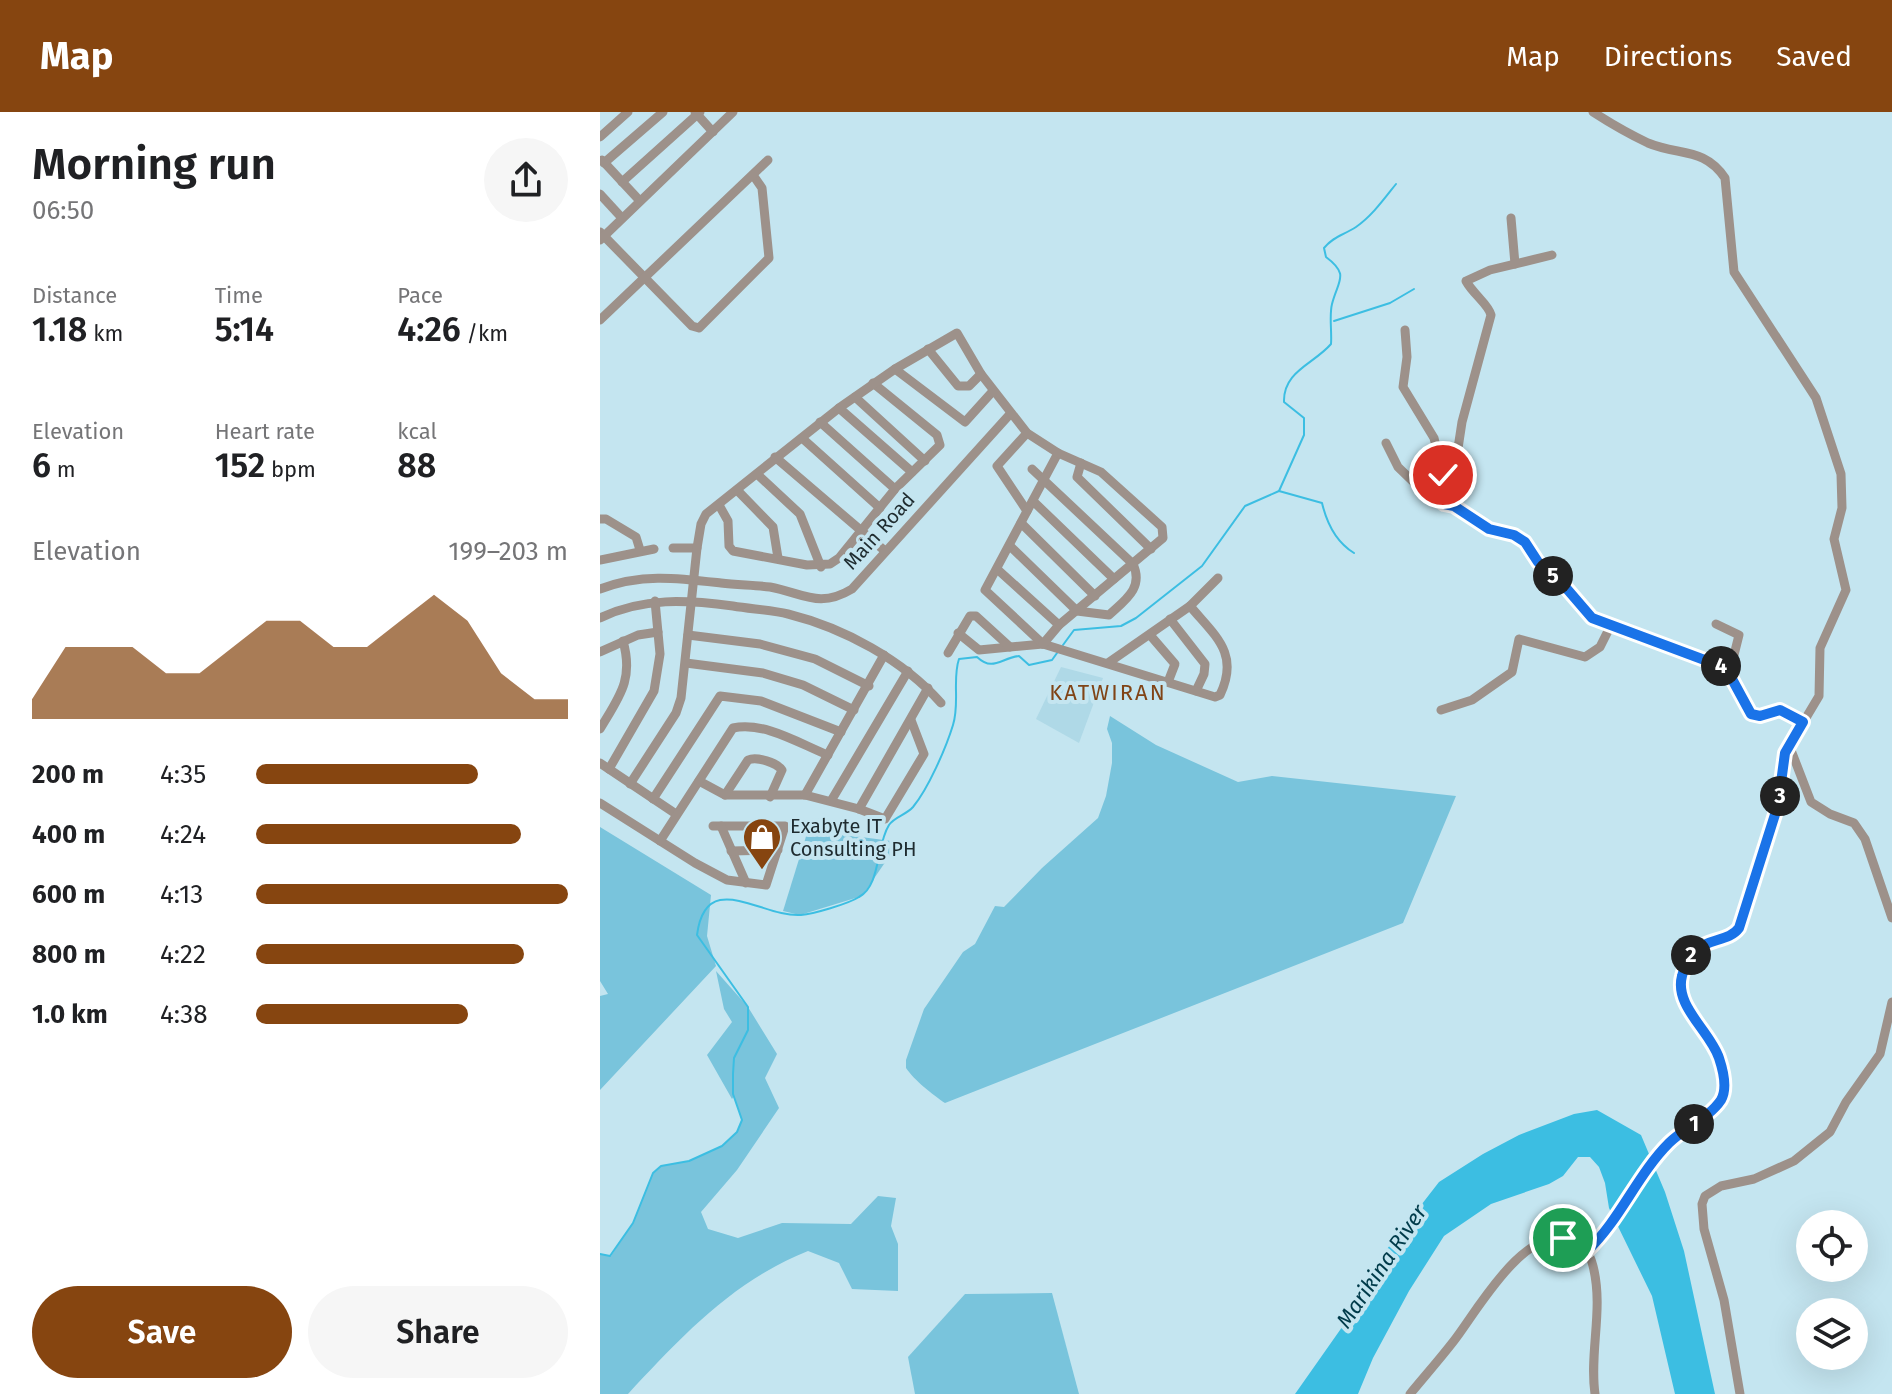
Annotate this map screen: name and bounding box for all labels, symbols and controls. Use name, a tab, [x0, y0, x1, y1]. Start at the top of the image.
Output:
text: Map	[40, 33, 113, 79]
text: Map	[1506, 40, 1560, 73]
text: Directions	[1604, 40, 1732, 73]
text: Saved	[1776, 40, 1852, 73]
text: Morning run	[32, 138, 276, 191]
button: share	[484, 138, 568, 222]
text: 06:50	[32, 195, 94, 226]
text: Distance	[32, 282, 117, 309]
text: Time	[215, 282, 263, 309]
text: Pace	[397, 282, 443, 309]
text: 1.18	[32, 309, 87, 350]
text: 5:14	[215, 309, 274, 350]
text: 4:26	[397, 309, 461, 350]
text: km	[87, 320, 123, 347]
text: /km	[461, 320, 508, 347]
text: Elevation	[32, 418, 124, 445]
text: Heart rate	[215, 418, 315, 445]
text: kcal	[397, 418, 437, 445]
pin	[1409, 441, 1477, 509]
text: 6	[32, 445, 51, 486]
text: 152	[215, 445, 265, 486]
text: 88	[397, 445, 436, 486]
icon: check	[1421, 453, 1465, 497]
text: m	[51, 456, 76, 483]
text: bpm	[265, 456, 316, 483]
street label: Main Road	[838, 488, 920, 574]
text: Elevation	[32, 536, 141, 567]
text: 199–203 m	[448, 536, 568, 567]
pin: 5	[1533, 556, 1573, 596]
text: 5	[1547, 562, 1559, 589]
pin: 4	[1701, 646, 1741, 686]
text: 4	[1715, 652, 1727, 679]
district label: KATWIRAN	[1049, 679, 1167, 706]
text: 200 m	[32, 759, 104, 790]
text: 4:35	[160, 759, 206, 790]
pin: 3	[1760, 776, 1800, 816]
text: 3	[1774, 782, 1786, 809]
place label: Exabyte IT Consulting PH	[790, 814, 917, 861]
shop icon: Exabyte IT Consulting PH	[741, 816, 783, 871]
text: 400 m	[32, 819, 105, 850]
text: 4:24	[160, 819, 206, 850]
text: 600 m	[32, 879, 105, 910]
text: 4:13	[160, 879, 203, 910]
pin: 2	[1671, 935, 1711, 975]
text: 800 m	[32, 939, 106, 970]
text: 4:22	[160, 939, 206, 970]
text: 2	[1685, 941, 1697, 968]
text: 1.0 km	[32, 999, 108, 1030]
text: 4:38	[160, 999, 208, 1030]
pin: 1	[1674, 1104, 1714, 1144]
text: 1	[1689, 1110, 1699, 1137]
water label: Marikina River	[1330, 1199, 1433, 1333]
pin	[1529, 1204, 1597, 1272]
map controls	[1796, 1210, 1868, 1370]
button: locate	[1796, 1210, 1868, 1282]
icon: arrive	[1541, 1216, 1585, 1260]
button: Save	[32, 1286, 292, 1378]
button: Share	[308, 1286, 568, 1378]
button: layers	[1796, 1298, 1868, 1370]

